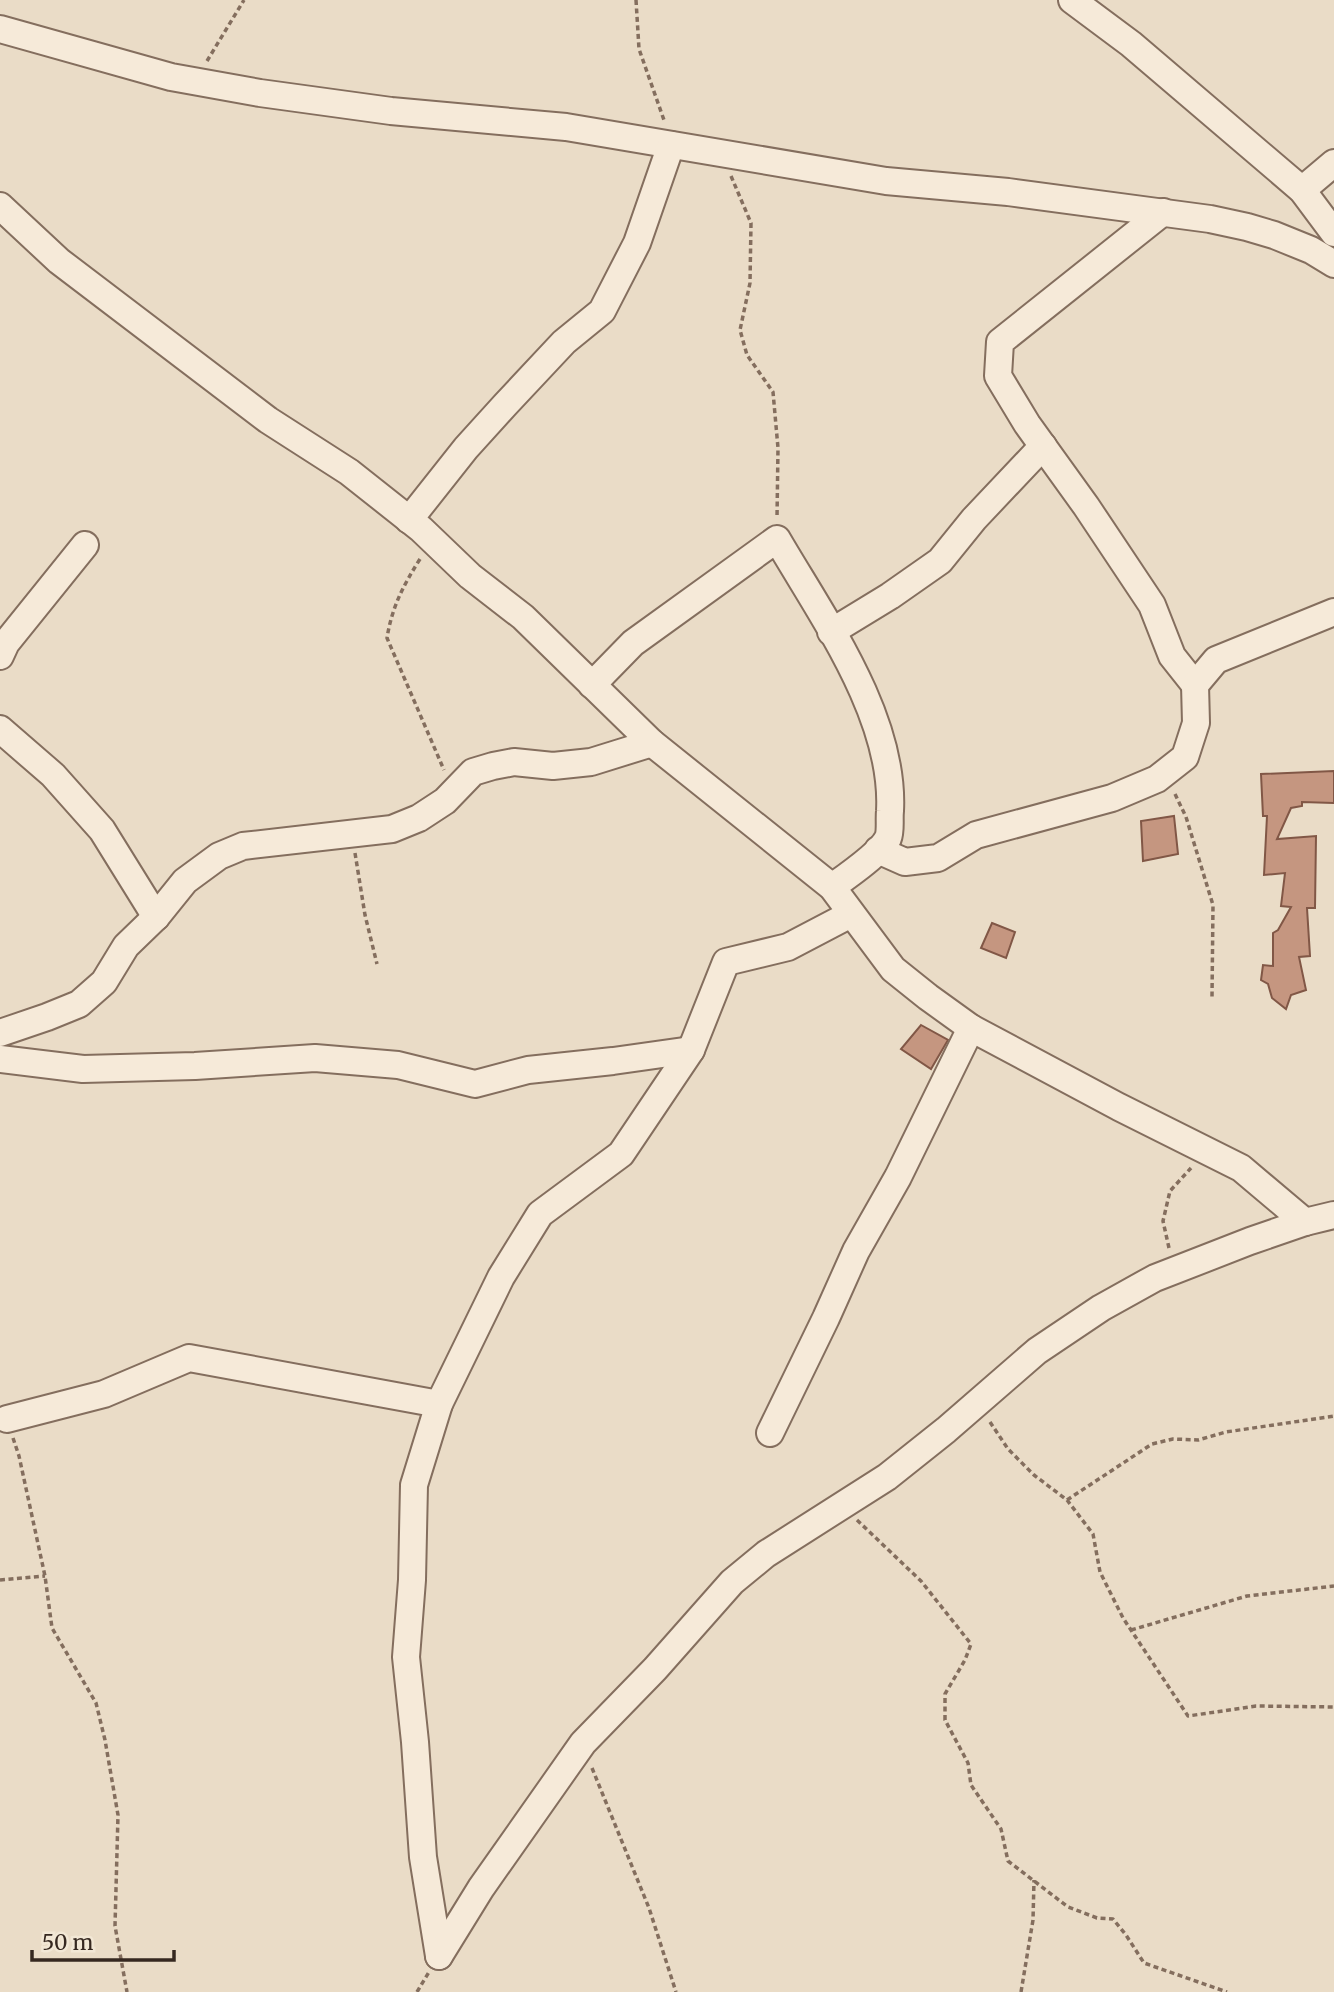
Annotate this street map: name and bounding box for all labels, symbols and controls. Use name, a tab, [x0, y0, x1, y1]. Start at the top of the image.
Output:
scale bar	[32, 1918, 173, 1962]
text: 50 m	[42, 1929, 93, 1956]

